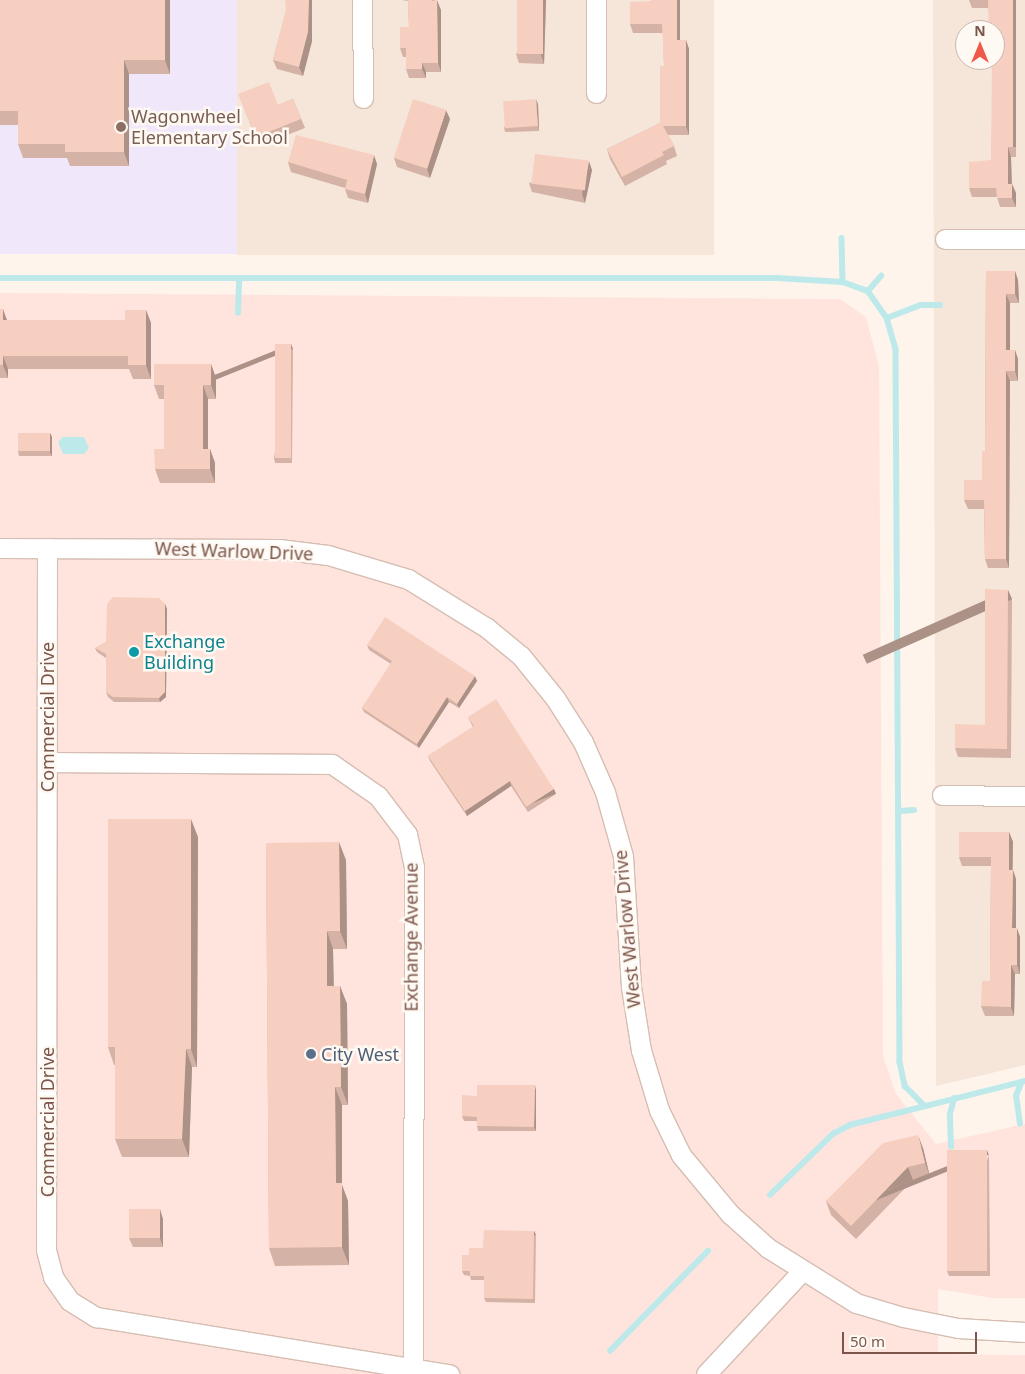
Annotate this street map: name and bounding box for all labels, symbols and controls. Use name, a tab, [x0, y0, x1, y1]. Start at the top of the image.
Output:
north arrow	[955, 20, 1005, 70]
text: N	[974, 21, 986, 40]
place label: Wagonwheel Elementary School	[131, 106, 288, 148]
marker: Wagonwheel Elementary School	[115, 121, 127, 133]
street label: West Warlow Drive	[154, 537, 314, 565]
place label: Exchange Building	[144, 631, 225, 674]
street label: Commercial Drive	[36, 642, 58, 792]
marker: Exchange Building	[128, 646, 140, 658]
street label: West Warlow Drive	[609, 849, 645, 1009]
street label: Exchange Avenue	[400, 862, 422, 1012]
place label: City West	[321, 1043, 399, 1065]
street label: Commercial Drive	[36, 1047, 58, 1197]
marker: City West	[305, 1048, 317, 1060]
scale bar	[845, 1322, 980, 1354]
text: 50 m	[850, 1331, 885, 1351]

